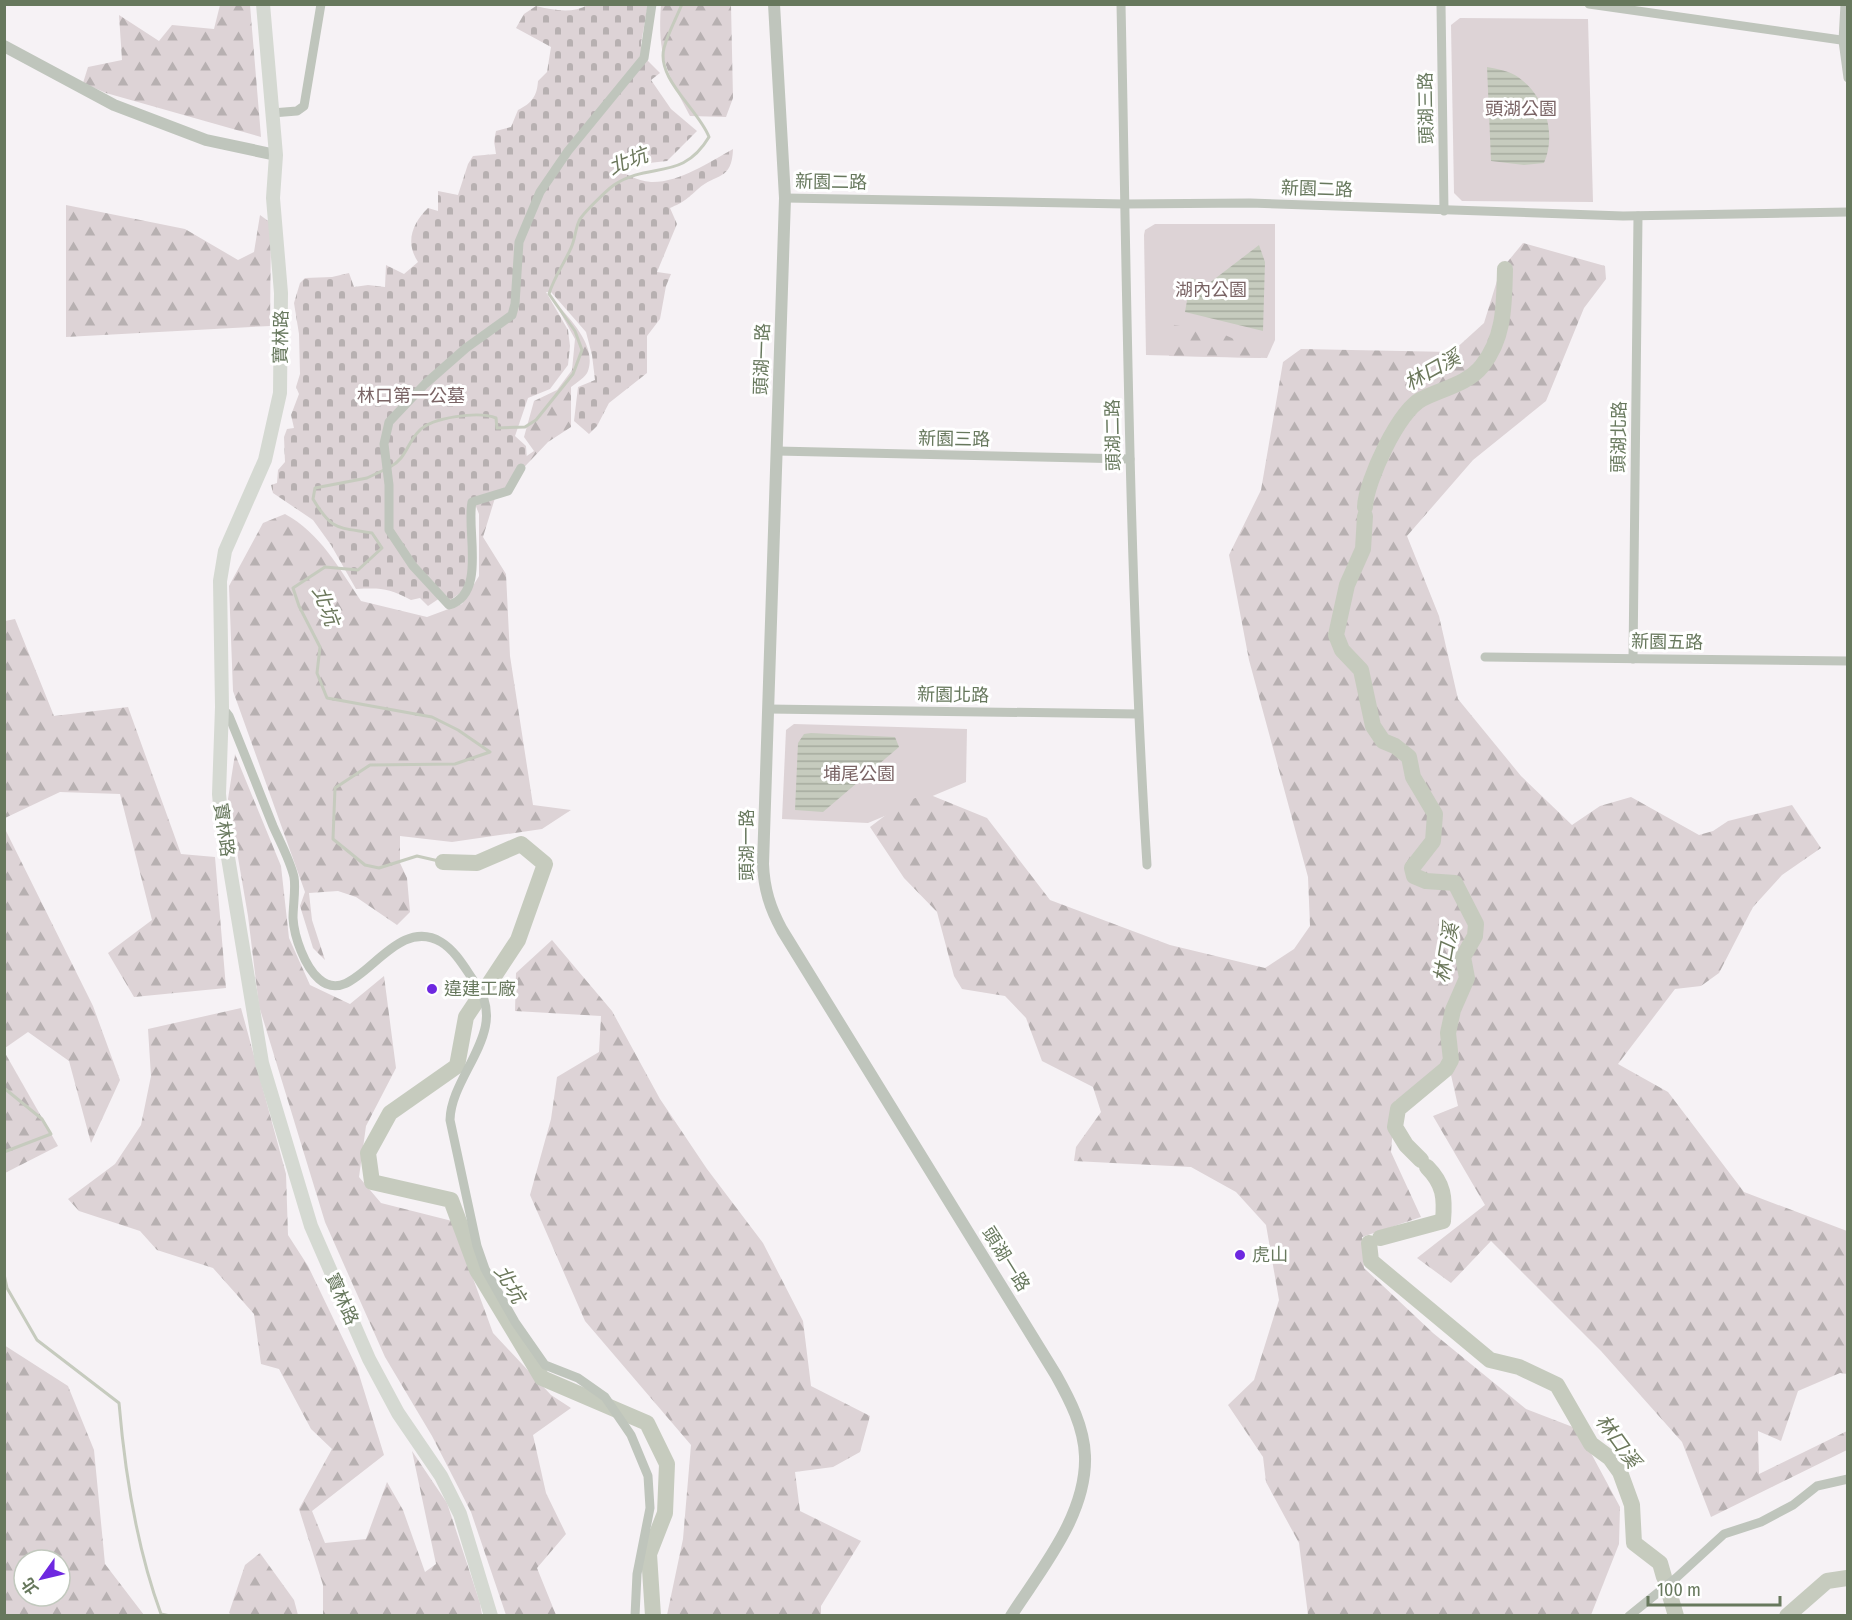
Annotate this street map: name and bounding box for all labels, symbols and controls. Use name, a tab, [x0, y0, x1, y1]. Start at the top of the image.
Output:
street label: 頭湖三路	[1414, 72, 1438, 144]
park label: 頭湖公園	[1485, 98, 1557, 120]
water label: 北坑	[605, 142, 654, 179]
street label: 新園二路	[795, 170, 867, 194]
street label: 新園二路	[1281, 177, 1353, 201]
park label: 湖內公園	[1175, 279, 1247, 301]
street label: 寶林路	[270, 310, 292, 364]
street label: 頭湖一路	[750, 323, 774, 395]
water label: 林口溪	[1400, 344, 1467, 395]
park label: 林口第一公墓	[357, 385, 465, 407]
street label: 頭湖二路	[1101, 399, 1125, 471]
street label: 頭湖北路	[1607, 401, 1631, 473]
street label: 新園三路	[918, 427, 990, 451]
water label: 北坑	[308, 583, 345, 632]
street label: 新園五路	[1631, 630, 1703, 654]
street label: 新園北路	[917, 683, 989, 707]
park label: 埔尾公園	[823, 763, 895, 785]
street label: 寶林路	[209, 802, 239, 858]
street label: 頭湖一路	[736, 809, 758, 881]
water label: 林口溪	[1429, 918, 1464, 985]
place label: 違建工廠	[444, 978, 516, 1000]
marker: 違建工廠	[425, 982, 439, 996]
street label: 頭湖一路	[978, 1223, 1034, 1295]
place label: 虎山	[1252, 1244, 1288, 1266]
marker: 虎山	[1233, 1248, 1247, 1262]
water label: 北坑	[489, 1261, 532, 1310]
street label: 寶林路	[321, 1270, 363, 1328]
water label: 林口溪	[1591, 1410, 1647, 1475]
north arrow	[12, 1548, 72, 1608]
scale bar	[1648, 1569, 1780, 1607]
text: 北	[18, 1574, 42, 1598]
text: 100 m	[1657, 1579, 1701, 1601]

